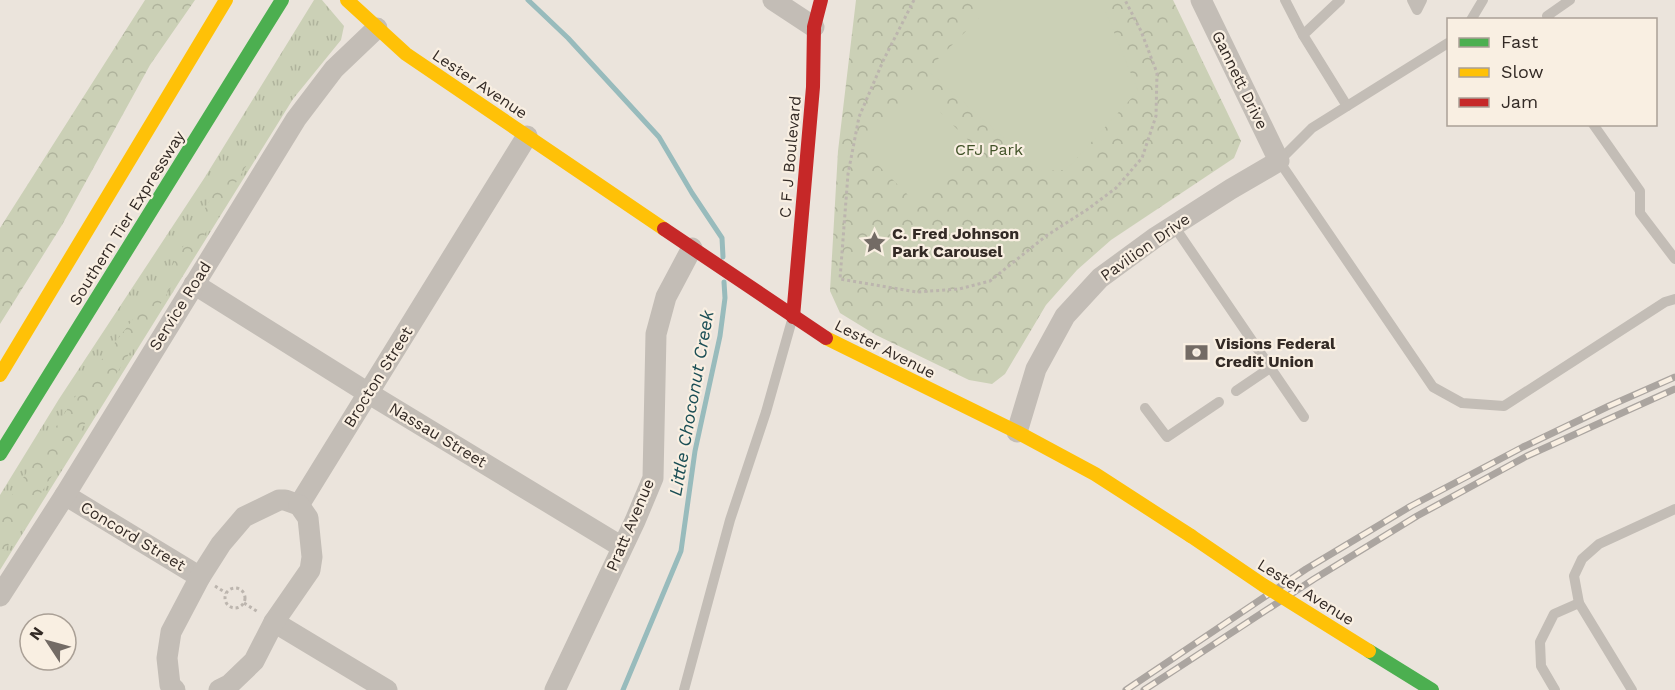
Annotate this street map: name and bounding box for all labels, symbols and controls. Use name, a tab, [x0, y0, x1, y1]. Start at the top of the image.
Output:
legend	[1447, 18, 1657, 126]
street label: Gannett Drive	[1208, 28, 1272, 132]
text: Fast	[1501, 31, 1539, 52]
street label: Lester Avenue	[429, 45, 531, 123]
text: Slow	[1501, 61, 1544, 82]
text: Jam	[1501, 91, 1538, 112]
street label: C F J Boulevard	[775, 95, 805, 219]
street label: Southern Tier Expressway	[65, 127, 189, 309]
park label: CFJ Park	[955, 140, 1023, 159]
street label: Pavilion Drive	[1097, 209, 1193, 285]
place label: C. Fred Johnson Park Carousel	[892, 224, 1019, 261]
place icon: C. Fred Johnson Park Carousel	[861, 229, 887, 255]
street label: Service Road	[145, 258, 215, 354]
water label: Little Choconut Creek	[664, 308, 718, 497]
street label: Lester Avenue	[831, 315, 939, 383]
street label: Brocton Street	[339, 323, 417, 431]
place label: Visions Federal Credit Union	[1215, 334, 1336, 371]
bank icon: Visions Federal Credit Union	[1184, 339, 1210, 365]
street label: Nassau Street	[386, 398, 490, 472]
street label: Pratt Avenue	[602, 476, 658, 574]
street label: Concord Street	[77, 497, 189, 575]
street label: Lester Avenue	[1254, 555, 1358, 629]
north arrow	[18, 612, 78, 672]
text: N	[25, 623, 47, 644]

